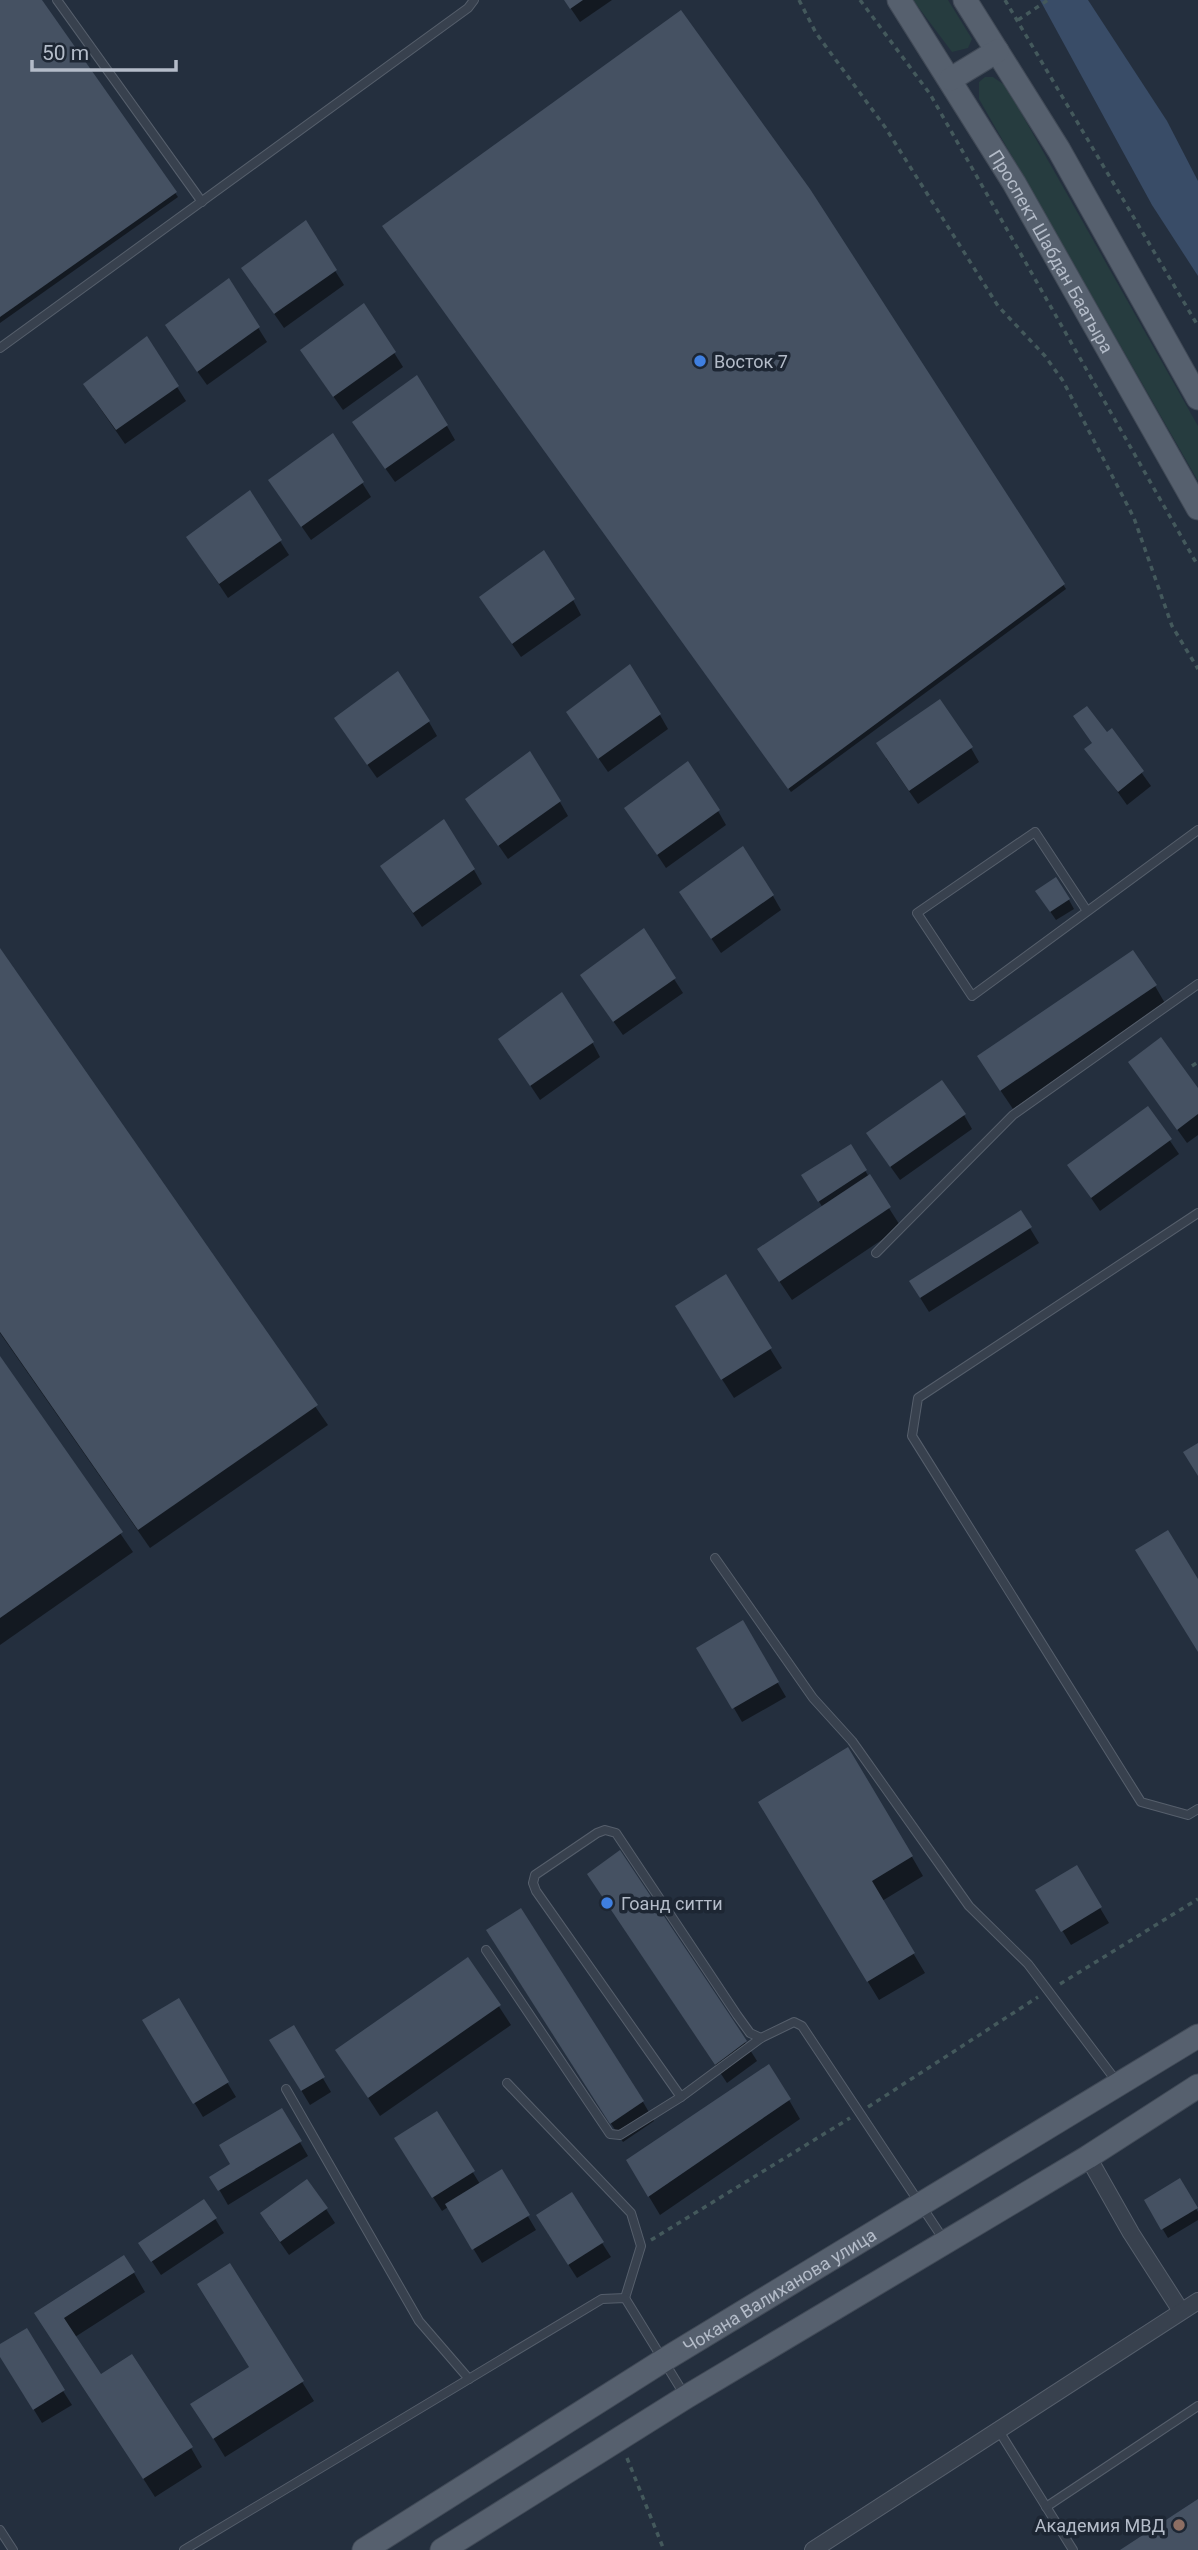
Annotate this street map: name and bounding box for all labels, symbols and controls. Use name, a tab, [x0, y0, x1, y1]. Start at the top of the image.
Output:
scale bar	[32, 28, 175, 72]
text: 50 m	[42, 41, 89, 65]
street label: Проспект Шабдан Баатыра	[985, 146, 1118, 356]
place label: Восток 7	[714, 351, 788, 372]
marker: Восток 7	[692, 353, 708, 369]
place label: Гоанд ситти	[621, 1893, 723, 1914]
marker: Гоанд ситти	[599, 1895, 615, 1911]
street label: Чокана Валиханова улица	[679, 2223, 880, 2357]
place label: Академия МВД	[1035, 2515, 1165, 2536]
marker: Академия МВД	[1171, 2517, 1187, 2533]

